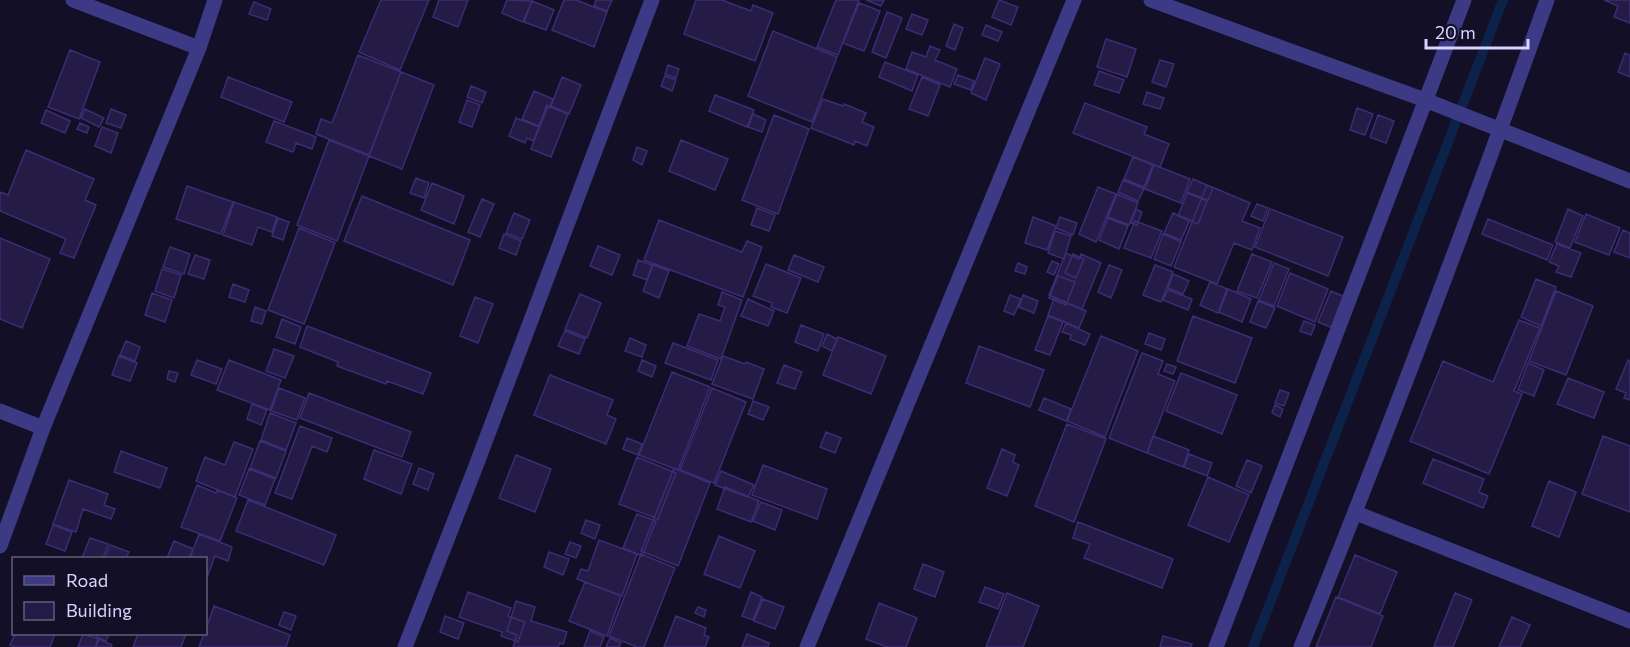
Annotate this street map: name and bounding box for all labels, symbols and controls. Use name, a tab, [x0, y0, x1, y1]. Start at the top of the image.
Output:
scale bar	[1426, 12, 1528, 50]
text: 20 m	[1435, 21, 1476, 43]
legend	[12, 557, 207, 635]
text: Road	[66, 569, 108, 591]
text: Building	[66, 599, 132, 621]

